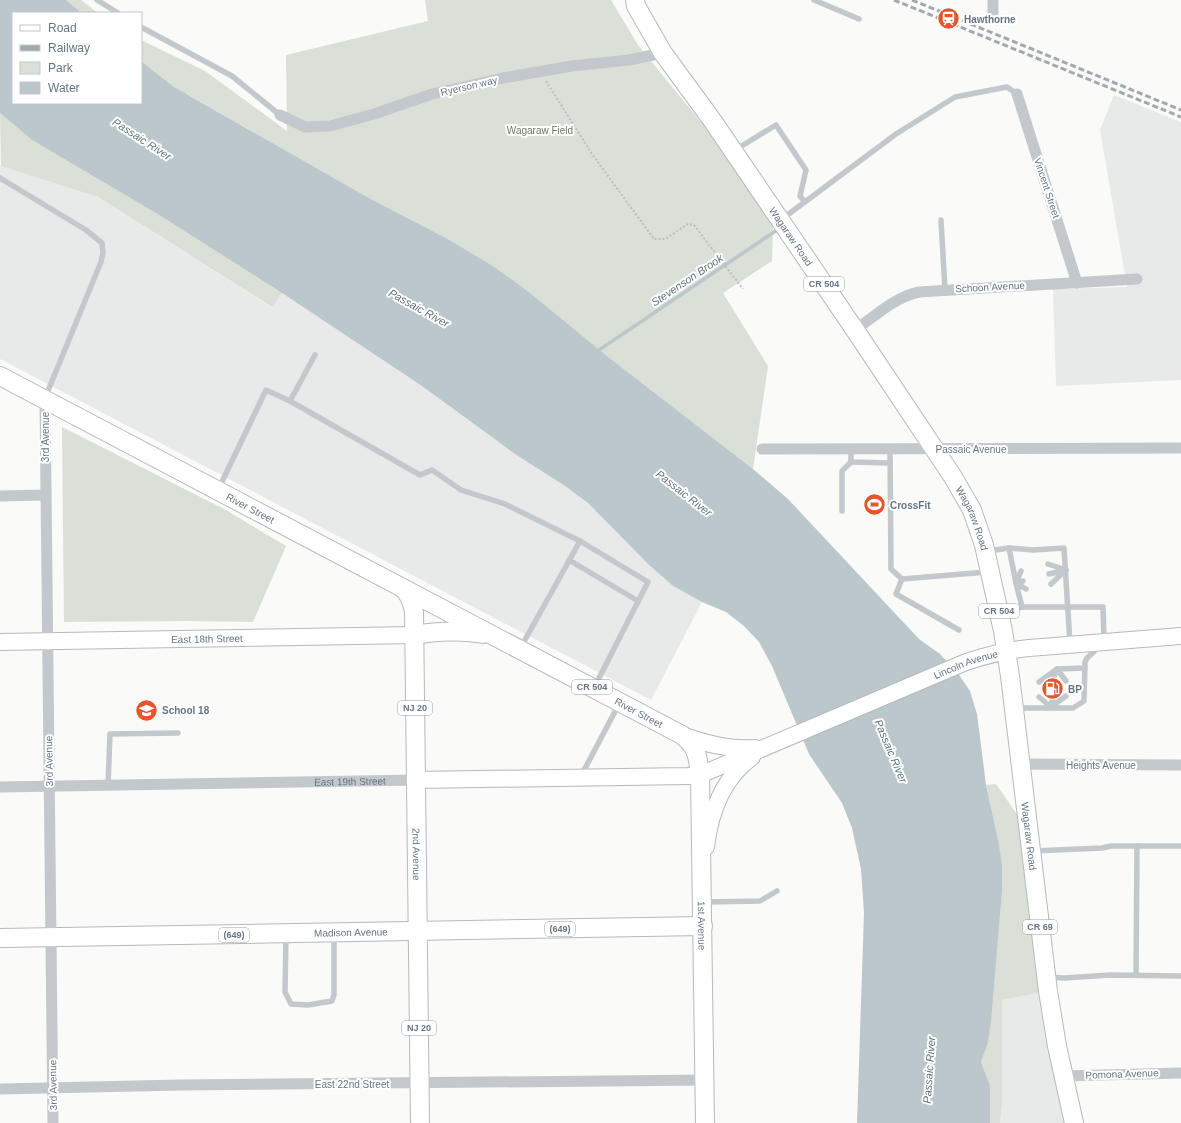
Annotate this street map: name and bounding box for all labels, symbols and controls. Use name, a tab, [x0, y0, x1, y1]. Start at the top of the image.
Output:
station icon: Hawthorne	[936, 6, 962, 32]
legend	[12, 12, 142, 104]
place label: Hawthorne	[964, 14, 1016, 25]
text: Road	[48, 21, 77, 35]
text: Railway	[48, 41, 90, 55]
text: Park	[48, 61, 74, 75]
street label: Ryerson way	[440, 74, 498, 98]
text: Water	[48, 81, 80, 95]
water label: Passaic River	[111, 116, 175, 163]
park label: Wagaraw Field	[507, 125, 573, 136]
street label: Vincent Street	[1032, 157, 1062, 220]
street label: Wagaraw Road	[767, 205, 815, 268]
water label: Stevenson Brook	[649, 251, 725, 308]
road number: CR 504	[804, 277, 844, 291]
street label: Schoon Avenue	[955, 280, 1026, 294]
water label: Passaic River	[387, 286, 452, 330]
street label: 3rd Avenue	[40, 411, 51, 462]
street label: Passaic Avenue	[936, 444, 1007, 455]
water label: Passaic River	[654, 468, 715, 519]
street label: Wagaraw Road	[954, 484, 990, 551]
street label: River Street	[224, 491, 277, 525]
sports icon: CrossFit	[861, 492, 887, 518]
place label: CrossFit	[890, 500, 931, 511]
road number: CR 504	[979, 604, 1019, 618]
street label: East 18th Street	[171, 632, 243, 645]
street label: Lincoln Avenue	[932, 648, 999, 681]
fuel station icon: BP	[1040, 676, 1066, 702]
road number: CR 504	[572, 680, 612, 694]
place label: BP	[1068, 684, 1082, 695]
street label: River Street	[613, 695, 665, 730]
school or university icon: School 18	[133, 697, 159, 723]
road number: NJ 20	[398, 701, 432, 715]
place label: School 18	[162, 705, 210, 716]
water label: Passaic River	[872, 718, 910, 786]
street label: 3rd Avenue	[43, 735, 55, 786]
street label: Heights Avenue	[1066, 760, 1136, 771]
street label: East 19th Street	[314, 775, 386, 787]
street label: Wagaraw Road	[1020, 801, 1039, 871]
street label: 2nd Avenue	[411, 828, 423, 881]
street label: 1st Avenue	[696, 901, 708, 951]
road number: CR 69	[1023, 920, 1057, 934]
road number: (649)	[545, 922, 575, 936]
street label: Madison Avenue	[314, 926, 388, 938]
road number: (649)	[219, 928, 249, 942]
road number: NJ 20	[402, 1021, 436, 1035]
water label: Passaic River	[921, 1035, 937, 1104]
street label: 3rd Avenue	[47, 1059, 59, 1110]
street label: Pomona Avenue	[1085, 1067, 1159, 1081]
street label: East 22nd Street	[315, 1079, 389, 1090]

